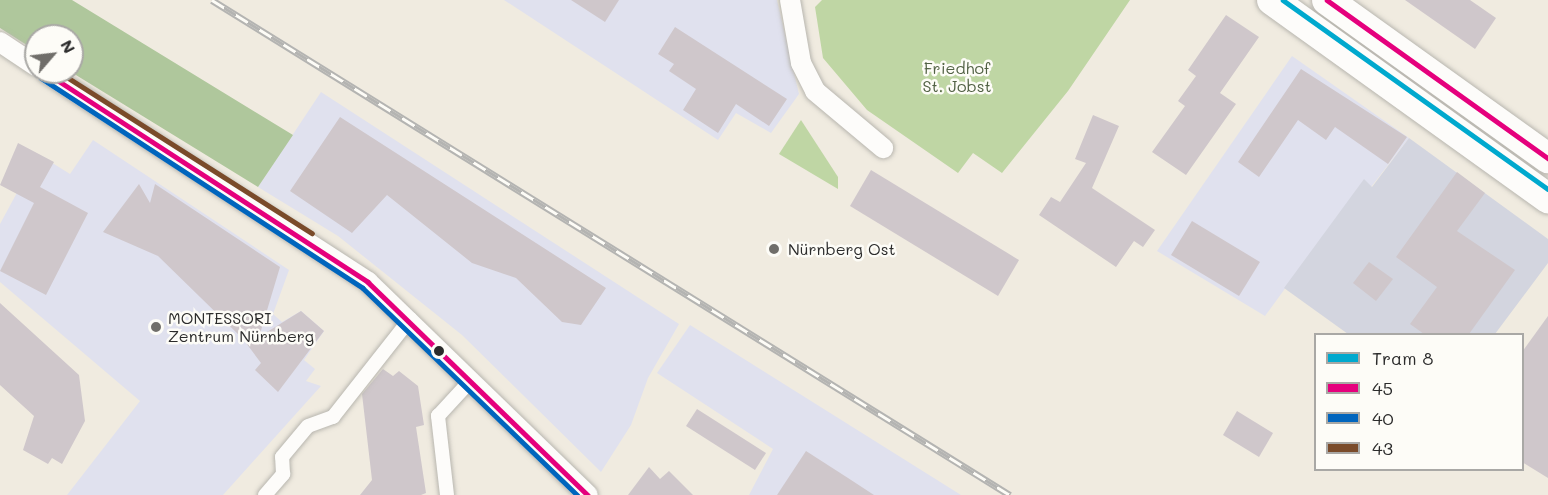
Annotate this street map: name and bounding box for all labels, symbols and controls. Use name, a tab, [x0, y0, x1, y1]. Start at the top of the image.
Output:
north arrow	[24, 24, 84, 84]
text: N	[56, 36, 81, 57]
park label: Friedhof St. Jobst	[922, 58, 992, 96]
place label: Nürnberg Ost	[788, 239, 895, 259]
marker: Nürnberg Ost	[765, 240, 783, 258]
place label: MONTESSORI Zentrum Nürnberg	[168, 308, 314, 346]
marker: MONTESSORI Zentrum Nürnberg	[149, 320, 163, 334]
legend	[1314, 333, 1524, 471]
unlabelled marker	[433, 345, 445, 357]
text: Tram 8	[1372, 346, 1433, 370]
text: 45	[1372, 376, 1393, 400]
text: 40	[1372, 406, 1394, 430]
text: 43	[1372, 436, 1393, 460]

